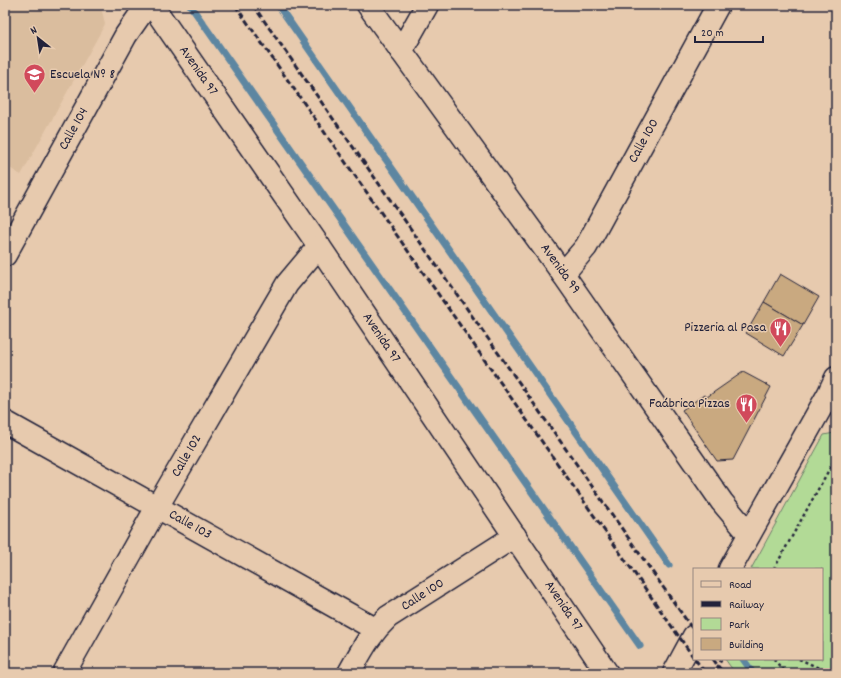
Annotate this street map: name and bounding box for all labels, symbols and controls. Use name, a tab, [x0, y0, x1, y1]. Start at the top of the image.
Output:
north arrow	[18, 18, 58, 58]
scale bar	[695, 18, 763, 44]
text: N	[28, 23, 41, 39]
text: 20 m	[701, 25, 724, 42]
street label: Avenida 97	[174, 42, 222, 100]
school or university icon: Escuela Nº 8	[22, 62, 48, 95]
place label: Escuela Nº 8	[50, 65, 115, 85]
street label: Calle 104	[54, 104, 94, 154]
street label: Calle 100	[624, 115, 664, 167]
street label: Avenida 99	[535, 240, 585, 298]
street label: Avenida 97	[357, 309, 405, 367]
restaurant icon: Pizzeria al Pasa	[768, 315, 794, 348]
place label: Pizzeria al Pasa	[684, 318, 766, 338]
restaurant icon: Faábrica Pizzas	[733, 391, 759, 424]
place label: Faábrica Pizzas	[649, 394, 730, 414]
street label: Calle 102	[167, 431, 207, 481]
street label: Calle 103	[165, 505, 215, 545]
legend	[693, 568, 823, 660]
street label: Calle 100	[397, 574, 449, 616]
street label: Avenida 97	[539, 577, 587, 635]
text: Road	[729, 577, 751, 594]
text: Railway	[729, 597, 765, 614]
text: Park	[729, 617, 750, 634]
text: Building	[729, 637, 764, 654]

